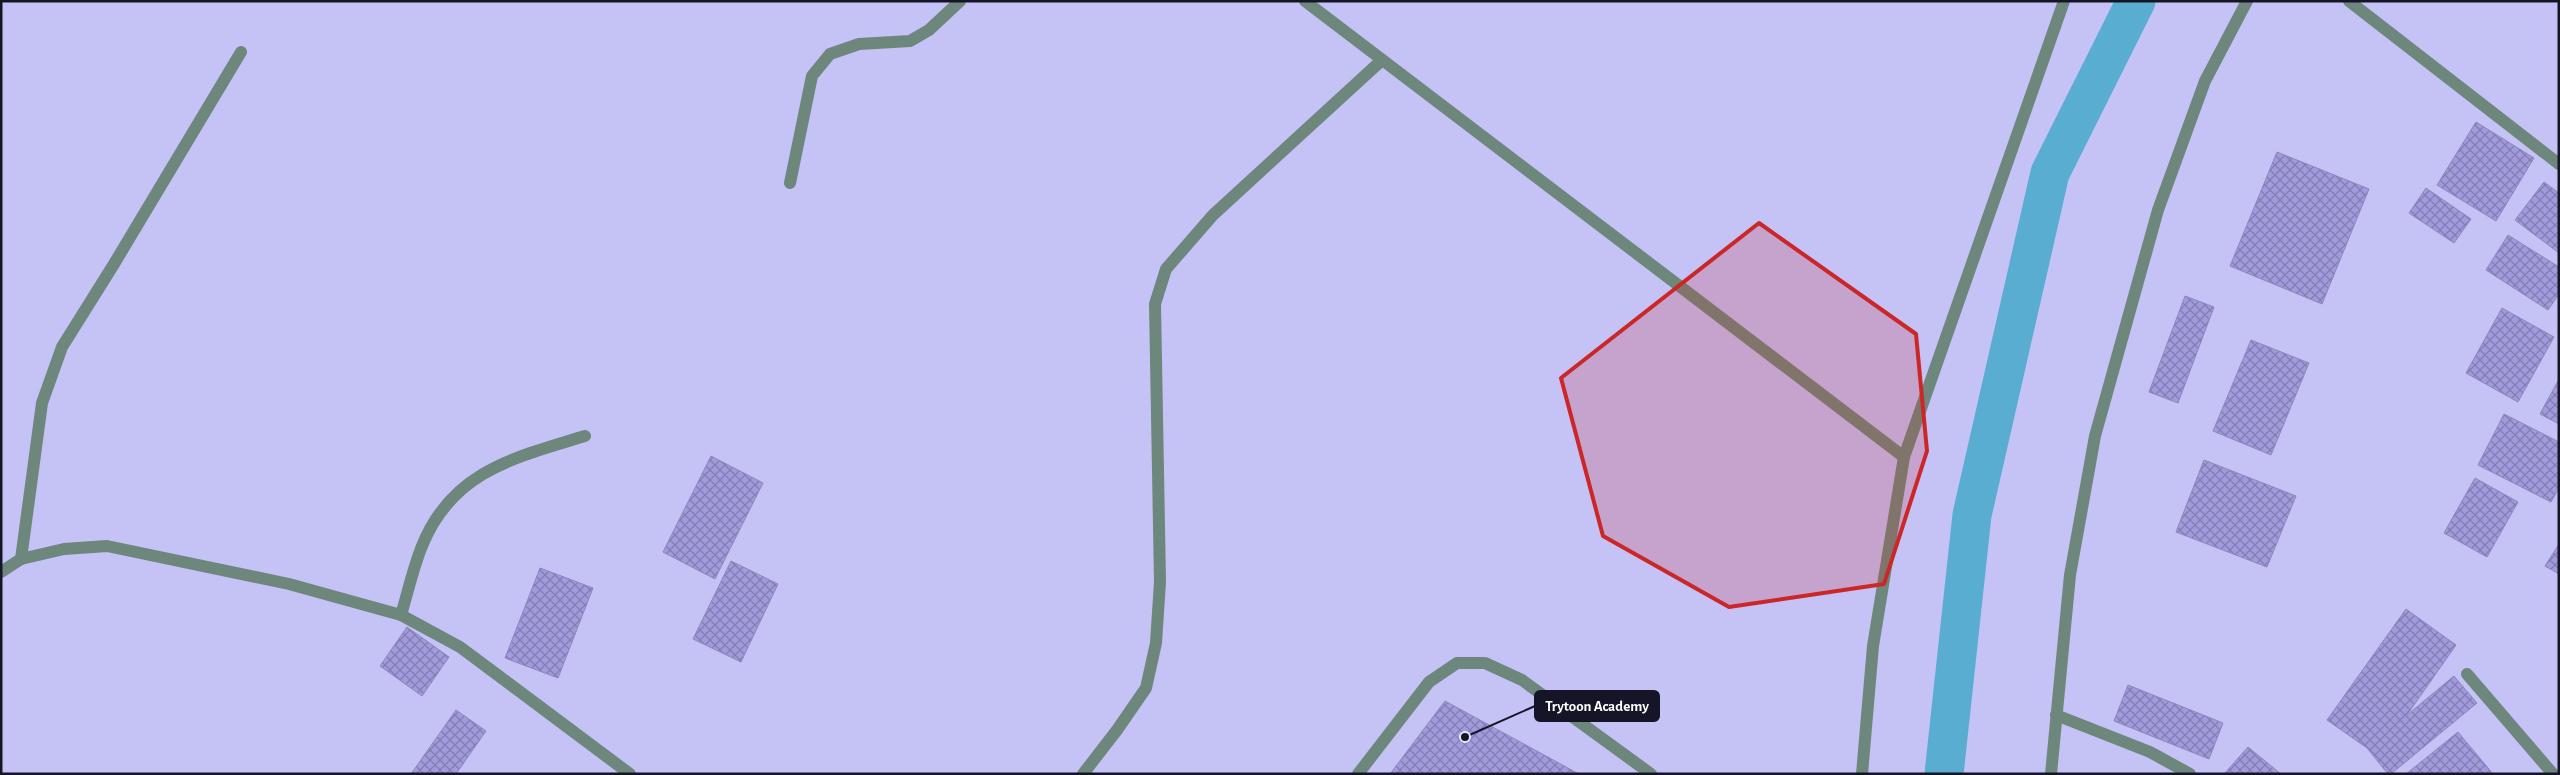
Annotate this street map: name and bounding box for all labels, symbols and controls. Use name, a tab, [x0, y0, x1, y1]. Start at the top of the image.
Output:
callout: Trytoon Academy	[1535, 691, 1659, 721]
text: Trytoon Academy	[1545, 699, 1649, 714]

